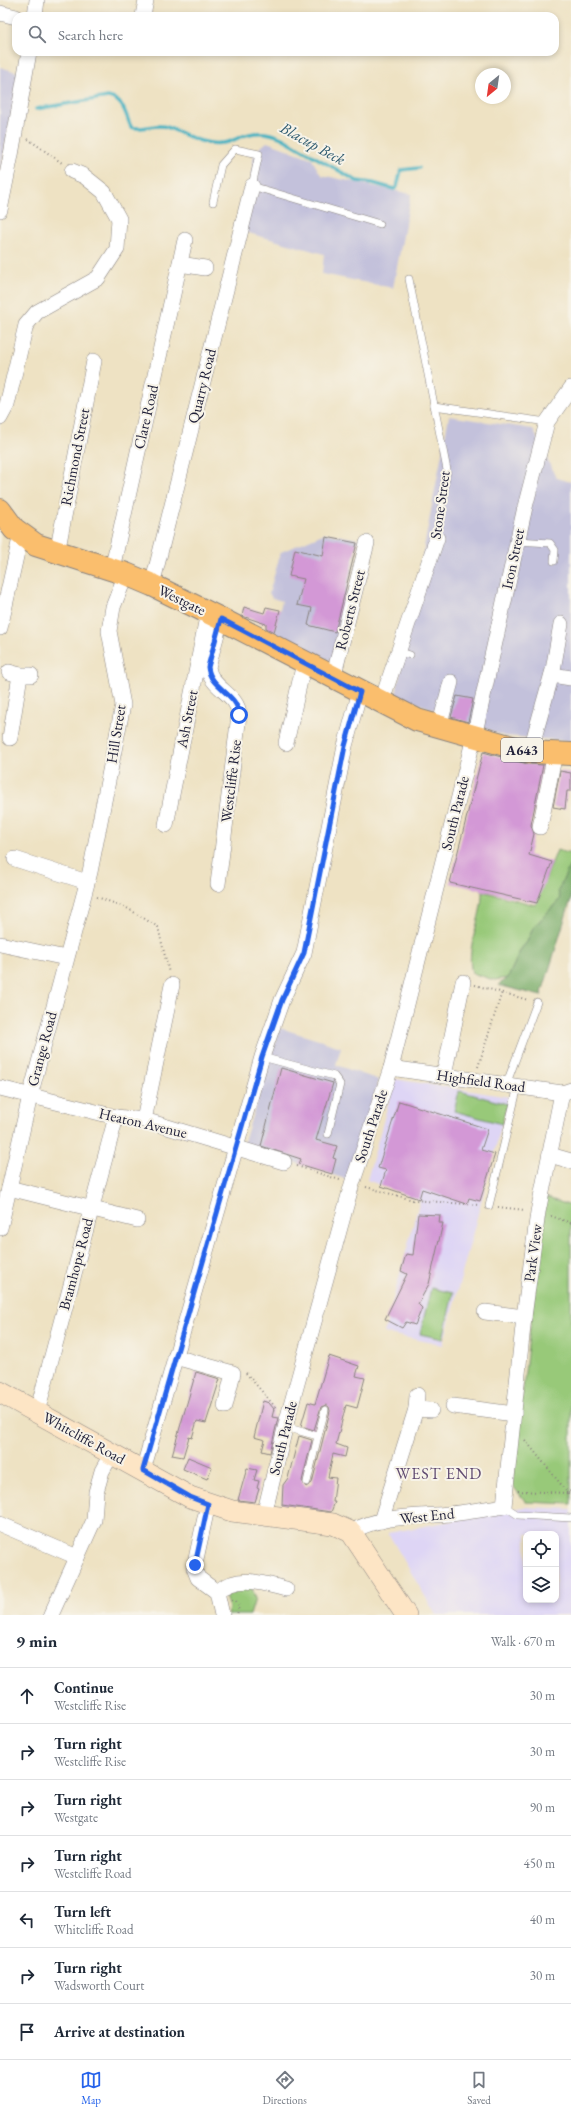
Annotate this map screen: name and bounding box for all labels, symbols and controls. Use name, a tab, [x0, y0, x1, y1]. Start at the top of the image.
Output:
search box	[12, 12, 559, 56]
icon: search	[26, 23, 48, 45]
text: Search here	[58, 25, 123, 44]
north arrow	[475, 68, 511, 104]
water label: Blacup Beck	[276, 116, 350, 170]
street label: Quarry Road	[183, 346, 220, 425]
street label: Clare Road	[129, 382, 162, 451]
street label: Richmond Street	[56, 406, 93, 507]
street label: Stone Street	[425, 469, 454, 540]
street label: Iron Street	[497, 527, 528, 591]
street label: Roberts Street	[330, 567, 369, 652]
street label: Westgate	[155, 580, 209, 619]
street label: Ash Street	[171, 688, 202, 751]
street label: Hill Street	[102, 703, 130, 765]
route start	[230, 706, 248, 724]
street label: Westcliffe Rise	[216, 738, 245, 823]
road number: A643	[501, 738, 543, 762]
street label: South Parade	[436, 774, 473, 852]
street label: Grange Road	[22, 1009, 61, 1088]
street label: Highfield Road	[436, 1065, 527, 1096]
street label: South Parade	[350, 1087, 391, 1165]
street label: Heaton Avenue	[97, 1103, 189, 1142]
street label: Bramhope Road	[54, 1215, 97, 1312]
street label: Park View	[519, 1222, 546, 1283]
street label: South Parade	[264, 1399, 301, 1477]
street label: Whitcliffe Road	[40, 1407, 129, 1468]
district label: WEST END	[396, 1463, 482, 1484]
street label: West End	[399, 1503, 456, 1528]
map controls	[523, 1531, 559, 1603]
button: locate	[523, 1531, 559, 1567]
route end	[186, 1556, 204, 1574]
button: layers	[523, 1567, 559, 1603]
text: 9 min	[16, 1630, 57, 1652]
text: Walk · 670 m	[491, 1633, 555, 1650]
text: Continue	[54, 1678, 114, 1697]
icon: ahead	[16, 1685, 38, 1707]
text: 30 m	[530, 1687, 555, 1704]
text: Westcliffe Rise	[54, 1697, 126, 1714]
text: Turn right	[54, 1734, 122, 1753]
icon: right	[16, 1741, 38, 1763]
text: 30 m	[530, 1743, 555, 1760]
text: Westcliffe Rise	[54, 1753, 126, 1770]
text: Turn right	[54, 1790, 122, 1809]
icon: right	[16, 1797, 38, 1819]
text: 90 m	[530, 1799, 555, 1816]
text: Westgate	[54, 1809, 98, 1826]
text: Turn right	[54, 1846, 122, 1865]
icon: right	[16, 1853, 38, 1875]
text: 450 m	[524, 1855, 555, 1872]
text: Westcliffe Road	[54, 1865, 132, 1882]
text: Turn left	[54, 1902, 111, 1921]
icon: left	[16, 1909, 38, 1931]
text: 40 m	[530, 1911, 555, 1928]
text: Whitcliffe Road	[54, 1921, 134, 1938]
text: Turn right	[54, 1958, 122, 1977]
icon: right	[16, 1965, 38, 1987]
text: 30 m	[530, 1967, 555, 1984]
text: Wadsworth Court	[54, 1977, 144, 1994]
icon: arrive	[16, 2021, 38, 2043]
text: Arrive at destination	[54, 2022, 185, 2041]
tab: Map	[80, 2069, 102, 2107]
tab: Directions	[263, 2069, 307, 2107]
tab: Saved	[467, 2069, 491, 2107]

